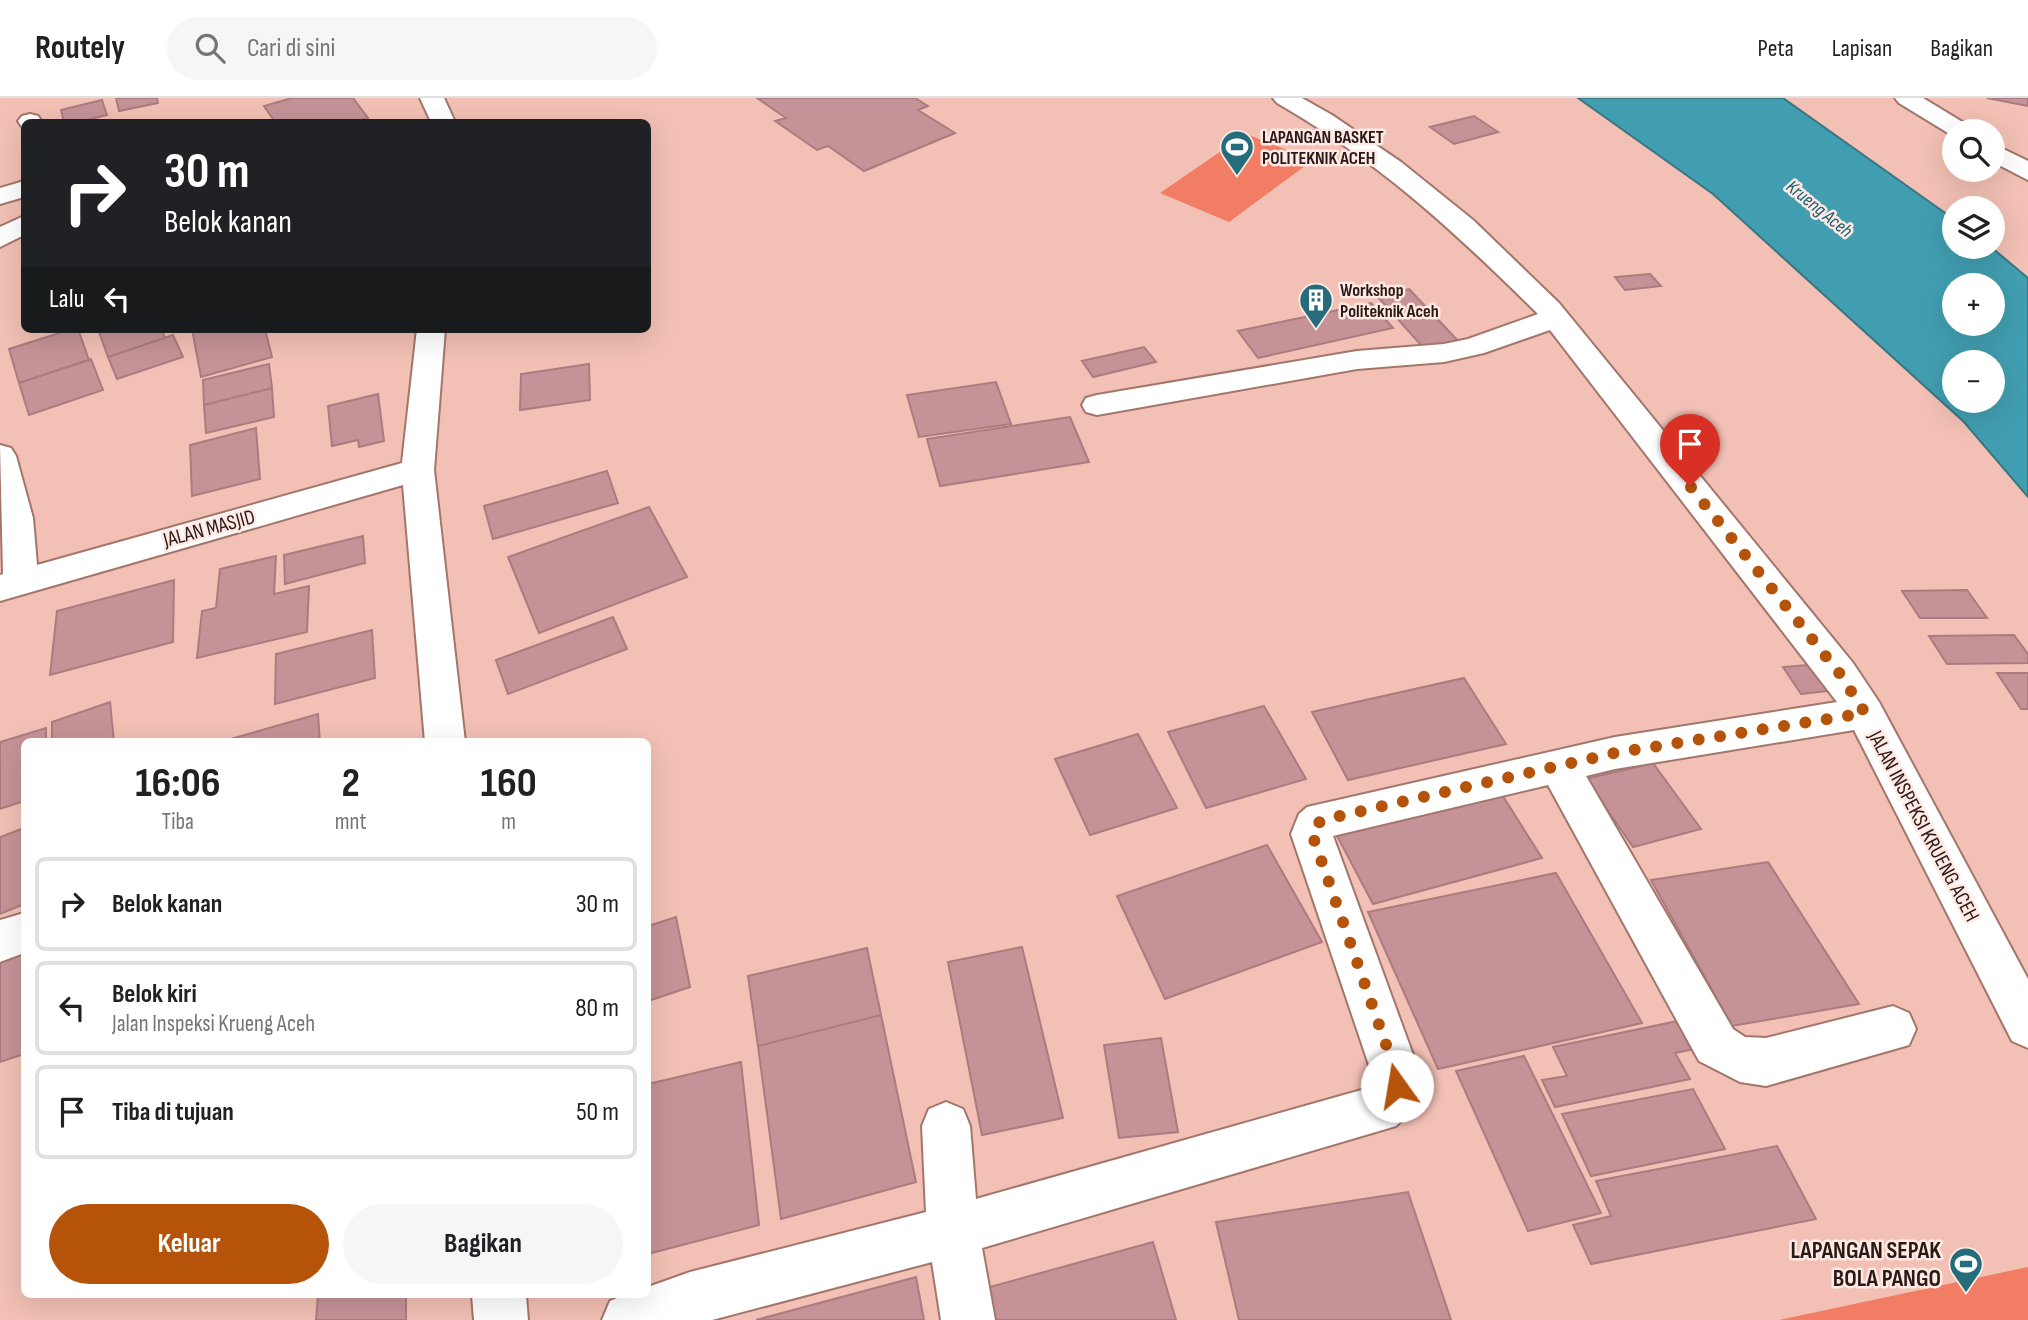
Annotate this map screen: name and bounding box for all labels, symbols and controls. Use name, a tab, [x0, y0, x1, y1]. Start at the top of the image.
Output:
search box	[167, 17, 657, 80]
text: Routely	[35, 28, 125, 68]
icon: search	[191, 29, 229, 67]
text: Cari di sini	[247, 33, 335, 64]
text: Peta	[1758, 34, 1794, 63]
text: Lapisan	[1832, 34, 1892, 63]
text: Bagikan	[1930, 34, 1993, 63]
map controls	[1942, 119, 2005, 413]
button: search	[1942, 119, 2005, 182]
place label: LAPANGAN BASKET POLITEKNIK ACEH	[1262, 127, 1384, 169]
sports icon: LAPANGAN BASKET POLITEKNIK ACEH	[1218, 128, 1256, 177]
text: 30 m	[164, 143, 249, 202]
icon: right	[49, 147, 140, 238]
water label: Krueng Aceh	[1781, 176, 1857, 243]
button: layers	[1942, 196, 2005, 259]
text: Belok kanan	[164, 203, 292, 242]
button: +	[1942, 273, 2005, 336]
icon: left	[98, 280, 136, 318]
place label: Workshop Politeknik Aceh	[1340, 280, 1439, 322]
building icon: Workshop Politeknik Aceh	[1297, 281, 1335, 330]
text: Lalu	[49, 284, 84, 315]
button: −	[1942, 350, 2005, 413]
pin	[1660, 414, 1720, 486]
icon: arrive	[1671, 425, 1709, 463]
street label: JALAN MASJID	[160, 504, 258, 553]
street label: JALAN INSPEKSI KRUENG ACEH	[1862, 726, 1985, 926]
text: 16:06	[135, 758, 221, 809]
text: 2	[341, 758, 360, 809]
text: 160	[481, 758, 537, 809]
text: Tiba	[162, 808, 194, 836]
text: mnt	[335, 808, 366, 836]
text: m	[501, 808, 516, 836]
icon: right	[53, 885, 91, 923]
text: Belok kanan	[112, 889, 222, 920]
text: 30 m	[576, 889, 619, 920]
text: Belok kiri	[112, 979, 197, 1010]
icon: left	[53, 989, 91, 1027]
text: 80 m	[575, 993, 619, 1024]
text: Jalan Inspeksi Krueng Aceh	[112, 1010, 315, 1038]
position arrow	[1360, 1049, 1434, 1123]
icon: arrive	[53, 1093, 91, 1131]
text: Tiba di tujuan	[112, 1097, 234, 1128]
text: 50 m	[576, 1097, 619, 1128]
button: Keluar	[49, 1204, 329, 1284]
button: Bagikan	[343, 1204, 623, 1284]
place label: LAPANGAN SEPAK BOLA PANGO	[1791, 1236, 1941, 1293]
sports icon: LAPANGAN SEPAK BOLA PANGO	[1947, 1245, 1985, 1294]

